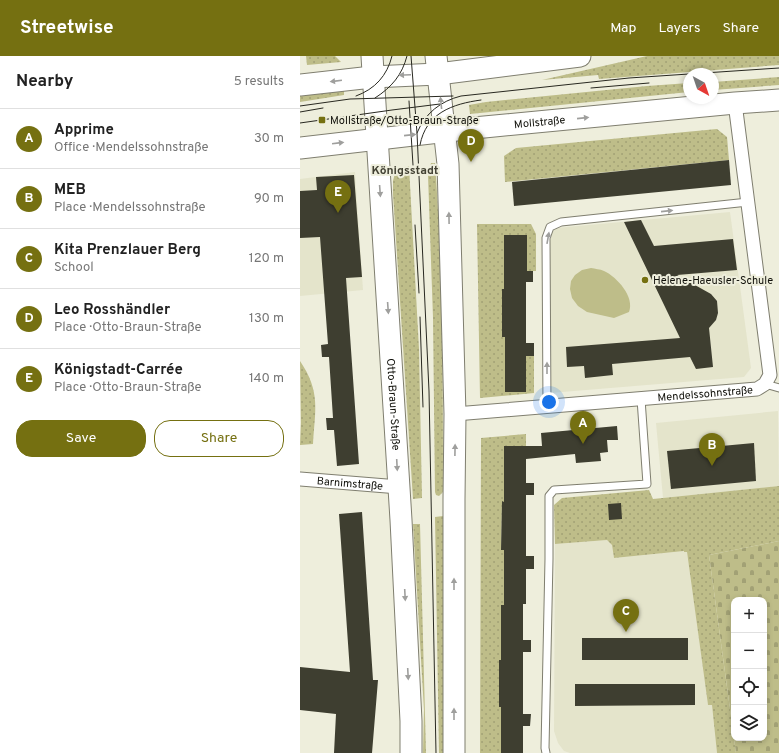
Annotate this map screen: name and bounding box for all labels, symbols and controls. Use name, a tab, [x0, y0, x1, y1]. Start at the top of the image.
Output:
text: Streetwise	[20, 16, 113, 40]
text: Map	[610, 20, 636, 37]
text: Layers	[658, 20, 700, 37]
text: Share	[722, 20, 759, 37]
north arrow	[683, 68, 719, 104]
text: Nearby	[16, 71, 73, 93]
one-way arrow	[399, 72, 411, 79]
text: 5 results	[234, 74, 284, 90]
one-way arrow	[330, 78, 342, 84]
one-way arrow	[438, 97, 445, 109]
street label: Mollstraße	[513, 113, 566, 132]
place label: Mollstraße/Otto-Braun-Straße	[330, 114, 479, 128]
one-way arrow	[577, 114, 589, 121]
marker: Mollstraße/Otto-Braun-Straße	[317, 115, 327, 125]
text: Apprime	[54, 121, 114, 140]
pin: D	[458, 129, 484, 162]
text: A	[24, 131, 34, 147]
text: 30 m	[254, 131, 284, 147]
one-way arrow	[404, 132, 417, 138]
text: Office · Mendelssohnstraße	[54, 140, 208, 156]
one-way arrow	[332, 140, 344, 146]
district label: Königsstadt	[371, 163, 439, 179]
pin: E	[325, 180, 351, 213]
text: MEB	[54, 181, 86, 200]
one-way arrow	[376, 185, 383, 197]
text: B	[25, 191, 33, 207]
text: 90 m	[254, 191, 284, 207]
text: Place · Mendelssohnstraße	[54, 200, 205, 216]
one-way arrow	[661, 207, 673, 214]
one-way arrow	[446, 211, 452, 224]
one-way arrow	[545, 232, 551, 245]
text: Kita Prenzlauer Berg	[54, 241, 201, 260]
text: C	[25, 251, 33, 267]
text: 120 m	[249, 251, 284, 267]
text: School	[54, 260, 94, 276]
place label: Helene-Haeusler-Schule	[653, 274, 773, 288]
marker: Helene-Haeusler-Schule	[640, 275, 650, 285]
text: Leo Rosshändler	[54, 301, 170, 320]
one-way arrow	[384, 302, 391, 314]
text: D	[24, 311, 34, 327]
text: 130 m	[249, 311, 284, 327]
text: Place · Otto-Braun-Straße	[54, 320, 202, 336]
street label: Otto-Braun-Straße	[383, 358, 403, 451]
text: Königstadt-Carrée	[54, 361, 183, 380]
one-way arrow	[544, 361, 550, 374]
text: E	[25, 371, 33, 387]
text: 140 m	[249, 371, 284, 387]
text: Place · Otto-Braun-Straße	[54, 380, 202, 396]
street label: Mendelssohnstraße	[657, 383, 754, 405]
your location	[539, 392, 559, 412]
pin: A	[570, 411, 596, 444]
button: Save	[16, 420, 146, 457]
button: Share	[154, 420, 284, 457]
pin: B	[699, 433, 725, 466]
one-way arrow	[451, 444, 458, 456]
one-way arrow	[394, 459, 401, 471]
street label: Barnimstraße	[316, 474, 384, 494]
one-way arrow	[451, 577, 457, 590]
one-way arrow	[401, 589, 408, 601]
map controls	[731, 597, 767, 741]
button: +	[731, 597, 767, 633]
pin: C	[613, 599, 639, 632]
button: −	[731, 633, 767, 669]
one-way arrow	[405, 668, 412, 680]
button: locate	[731, 669, 767, 705]
button: layers	[731, 705, 767, 741]
one-way arrow	[451, 707, 457, 720]

